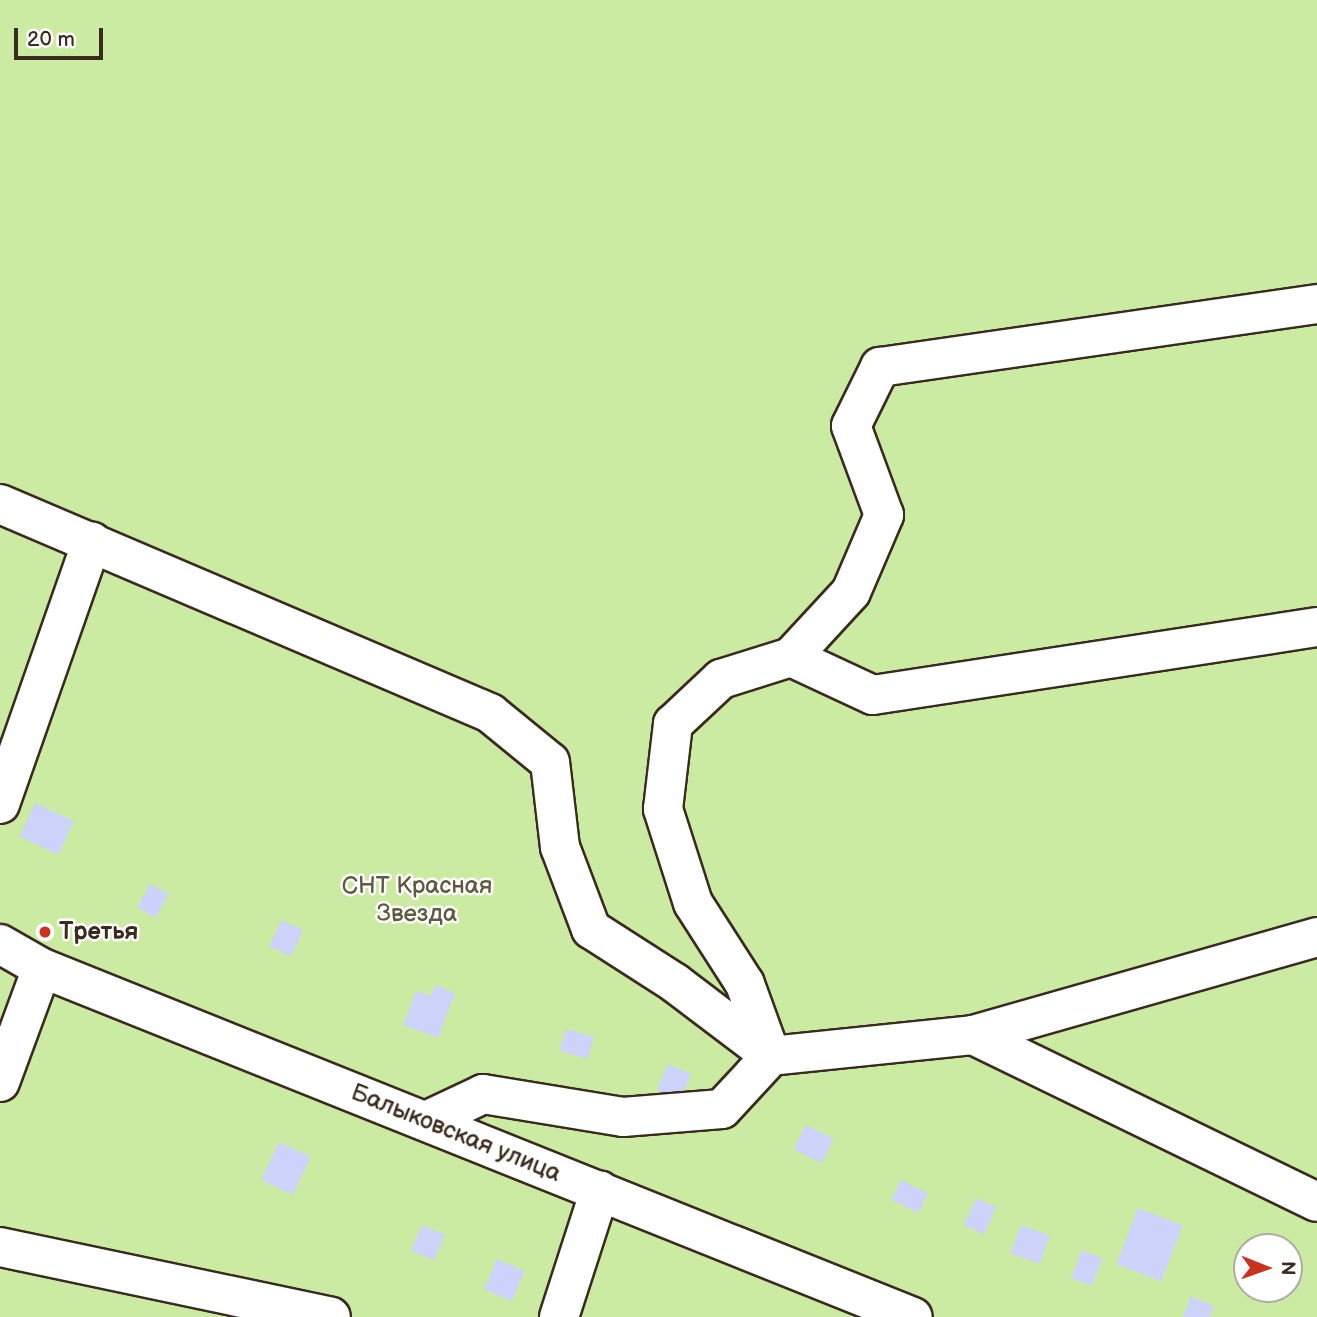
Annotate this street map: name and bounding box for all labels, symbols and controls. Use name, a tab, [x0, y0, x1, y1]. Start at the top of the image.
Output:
scale bar	[18, 14, 107, 58]
text: 20 m	[27, 27, 75, 52]
park label: СНТ Красная Звезда	[342, 872, 492, 928]
place label: Третья	[59, 918, 138, 946]
marker: Третья	[37, 924, 53, 940]
street label: Балыковская улица	[347, 1078, 565, 1188]
north arrow	[1233, 1233, 1303, 1303]
text: N	[1276, 1261, 1299, 1276]

